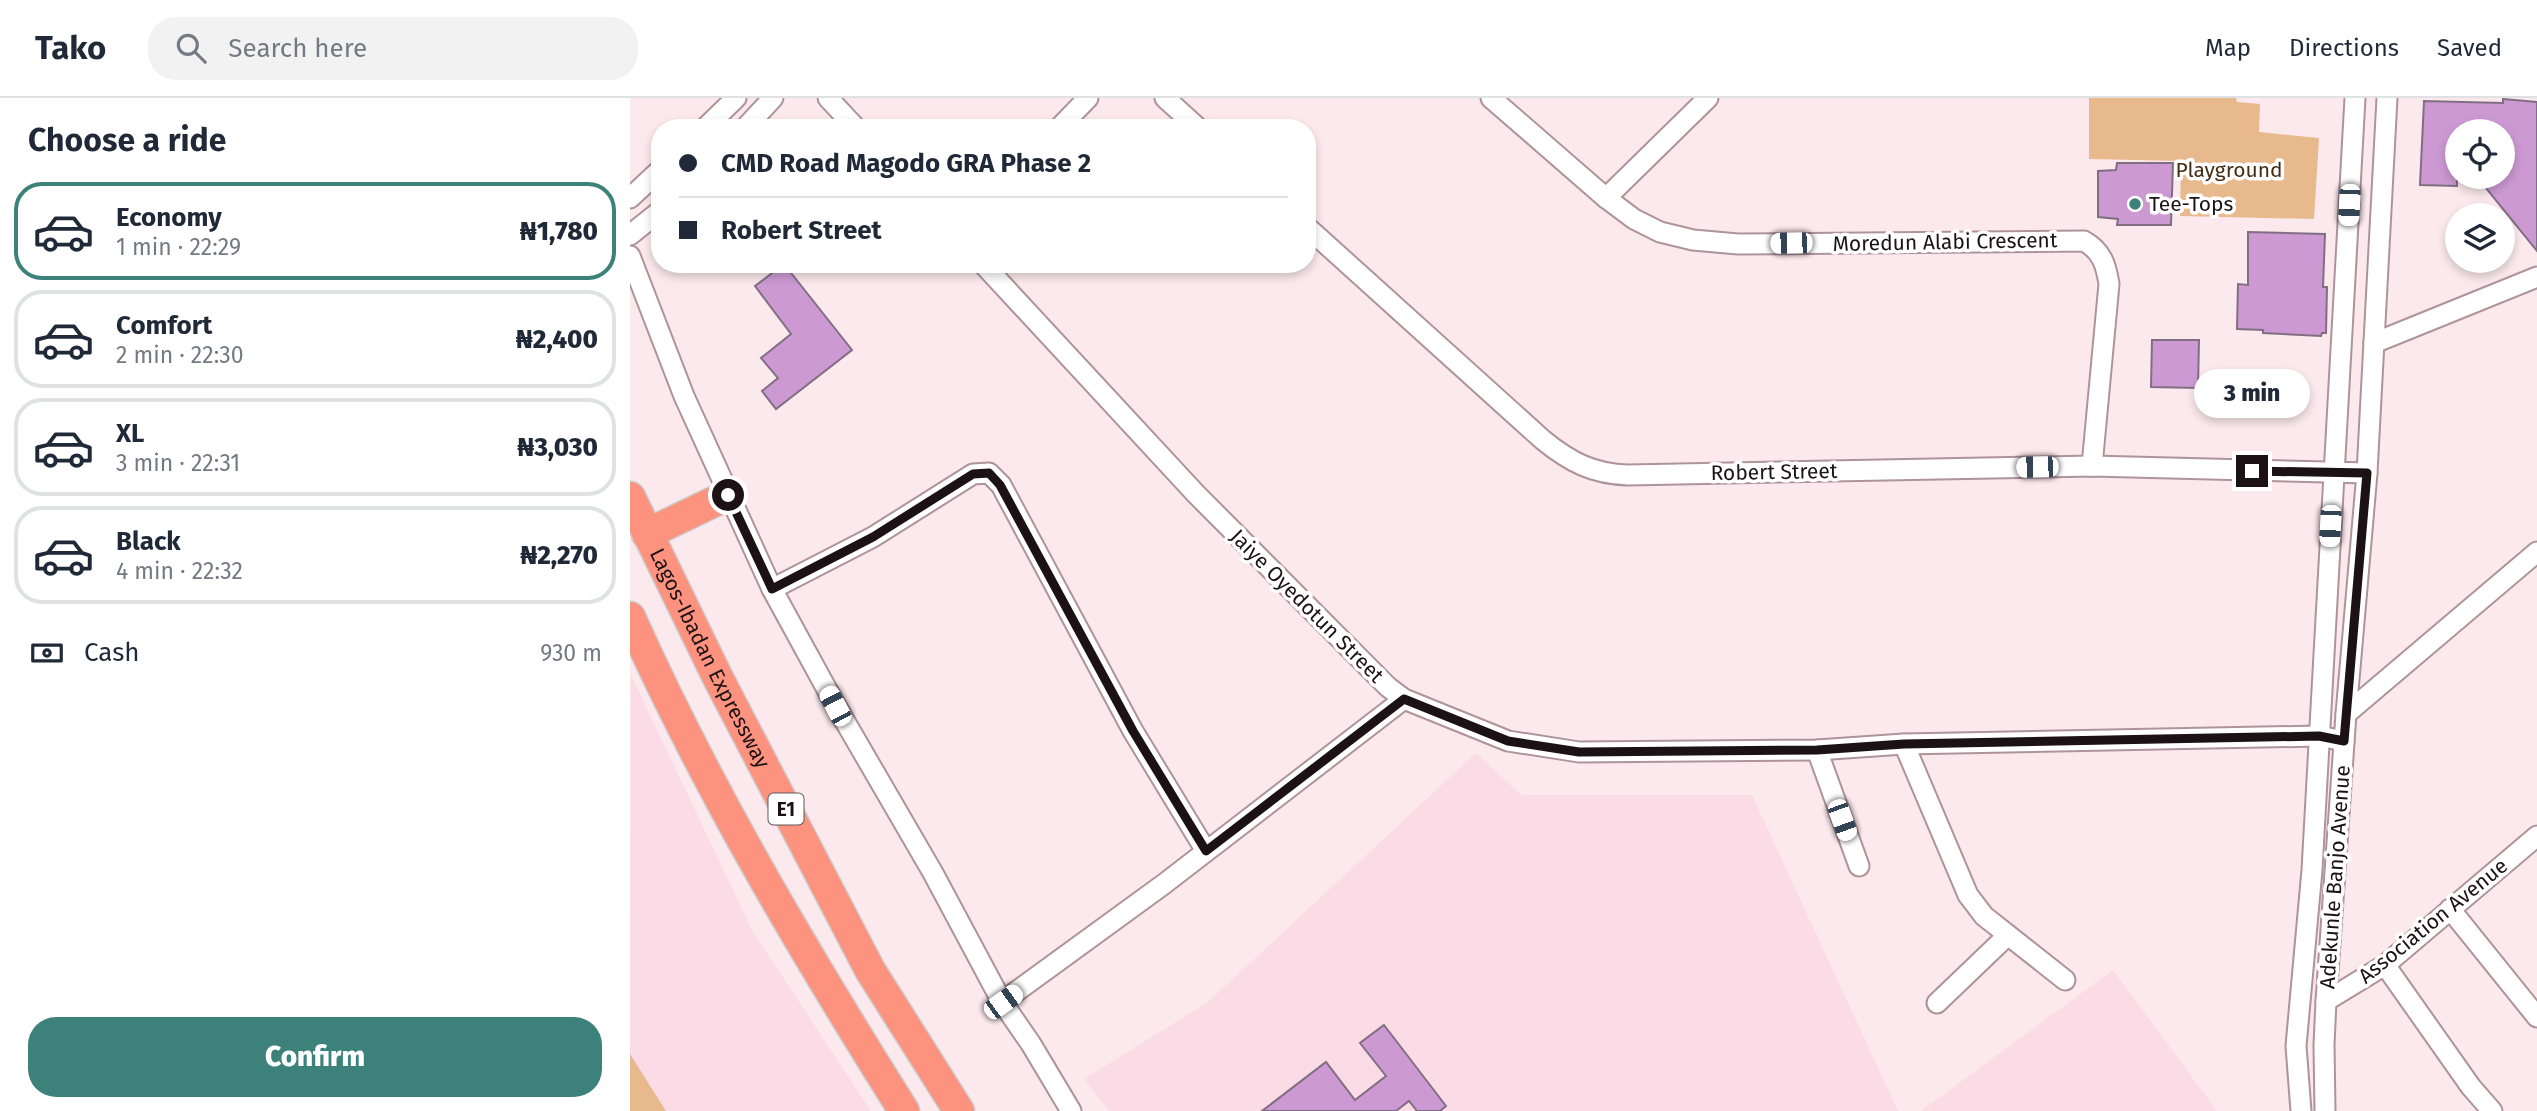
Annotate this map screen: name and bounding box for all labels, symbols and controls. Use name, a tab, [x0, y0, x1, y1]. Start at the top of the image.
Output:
search box	[148, 17, 638, 80]
text: Tako	[35, 28, 106, 68]
icon: search	[172, 29, 210, 67]
text: Search here	[228, 33, 367, 64]
text: Map	[2205, 34, 2251, 62]
text: Directions	[2289, 34, 2399, 62]
text: Saved	[2437, 34, 2502, 62]
map controls	[2445, 119, 2515, 273]
button: locate	[2445, 119, 2515, 189]
text: Choose a ride	[28, 121, 226, 159]
text: CMD Road Magodo GRA Phase 2	[721, 148, 1091, 179]
park label: Playground	[2175, 157, 2283, 183]
car	[2338, 183, 2361, 227]
place label: Tee-Tops	[2149, 191, 2233, 217]
marker: Tee-Tops	[2127, 196, 2143, 212]
icon: car	[32, 200, 95, 263]
text: Economy	[116, 202, 222, 233]
button: layers	[2445, 203, 2515, 273]
text: Robert Street	[721, 215, 882, 246]
text: ₦1,780	[520, 216, 598, 247]
street label: Moredun Alabi Crescent	[1832, 227, 2058, 257]
car	[1770, 232, 1813, 254]
text: 1 min · 22:29	[116, 233, 241, 261]
icon: car	[32, 308, 95, 371]
text: Comfort	[116, 310, 212, 341]
text: ₦2,400	[516, 324, 598, 355]
text: 2 min · 22:30	[116, 341, 244, 369]
callout: 3 min	[2194, 370, 2310, 418]
text: 3 min	[2224, 379, 2280, 407]
icon: car	[32, 416, 95, 479]
text: XL	[116, 418, 144, 449]
text: ₦3,030	[517, 432, 598, 463]
text: 3 min · 22:31	[116, 449, 240, 477]
route end	[2236, 455, 2268, 487]
car	[2016, 456, 2059, 478]
street label: Robert Street	[1710, 458, 1838, 486]
route start	[712, 479, 744, 511]
car	[2319, 504, 2342, 548]
icon: car	[32, 524, 95, 587]
street label: Jaiye Oyedotun Street	[1225, 524, 1390, 689]
text: Black	[116, 526, 181, 557]
text: ₦2,270	[520, 540, 598, 571]
street label: Lagos-Ibadan Expressway	[644, 544, 776, 773]
text: 4 min · 22:32	[116, 557, 243, 585]
icon: cash	[28, 634, 66, 672]
text: Cash	[84, 637, 140, 668]
text: 930 m	[540, 639, 602, 667]
car	[816, 683, 855, 729]
street label: Adekunle Banjo Avenue	[2314, 764, 2356, 990]
road number: E1	[768, 794, 804, 824]
car	[1825, 797, 1860, 843]
street label: Association Avenue	[2353, 853, 2513, 989]
car	[980, 981, 1027, 1023]
button: Confirm	[28, 1017, 602, 1097]

